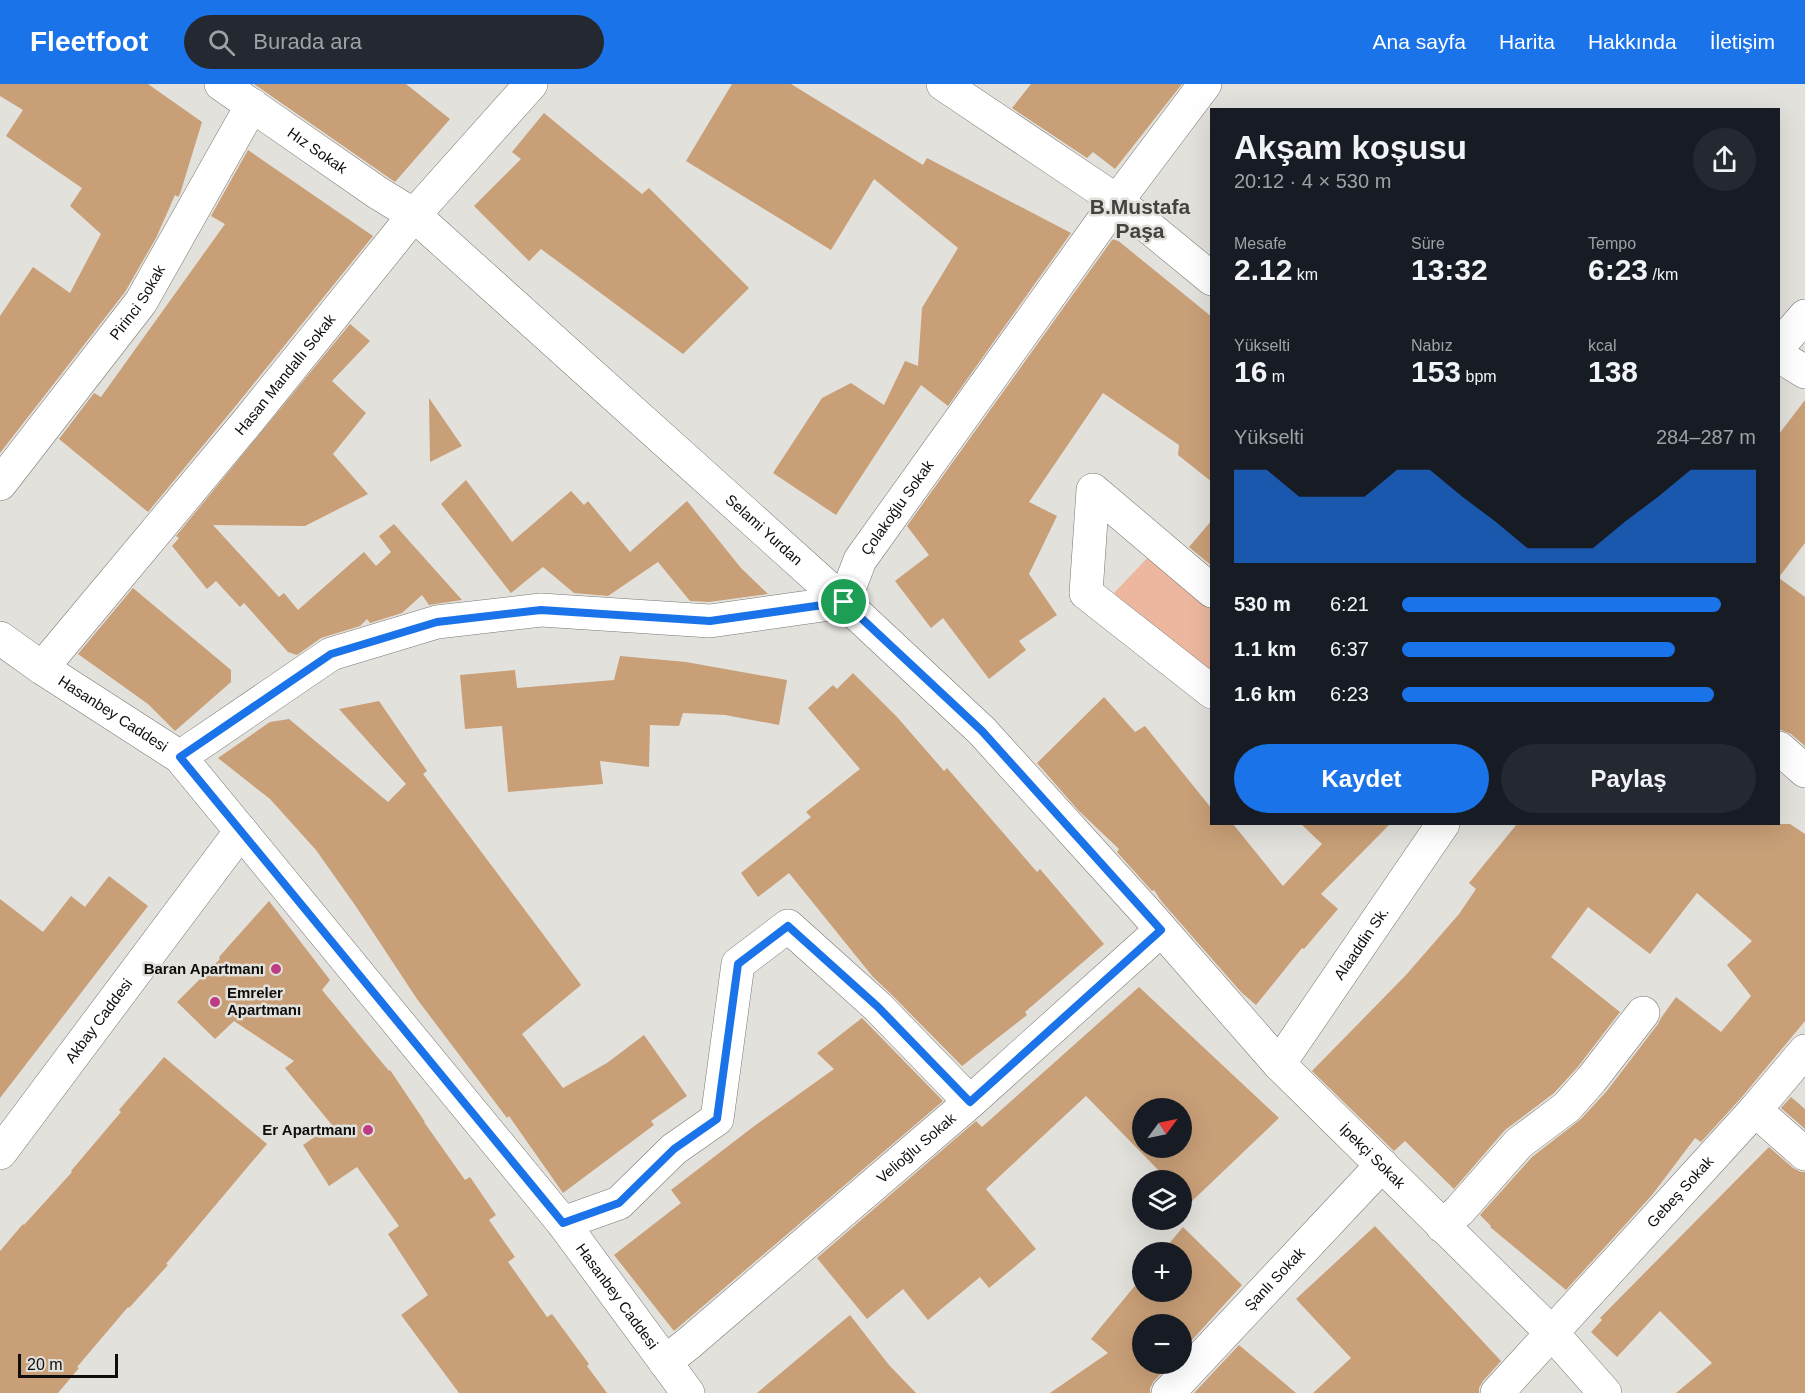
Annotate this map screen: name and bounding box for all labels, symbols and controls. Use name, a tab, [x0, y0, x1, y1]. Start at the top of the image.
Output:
search box	[184, 15, 604, 69]
text: Fleetfoot	[30, 26, 148, 57]
icon: search	[205, 26, 238, 59]
text: Burada ara	[253, 29, 362, 54]
text: Ana sayfa	[1373, 30, 1466, 53]
text: Harita	[1499, 30, 1555, 53]
text: Hakkında	[1588, 30, 1677, 53]
text: İletişim	[1710, 30, 1775, 53]
street label: Hız Sokak	[284, 124, 351, 177]
button: share	[1693, 128, 1756, 191]
text: Akşam koşusu	[1234, 129, 1467, 166]
text: 20:12 · 4 × 530 m	[1234, 170, 1391, 192]
district label: B.Mustafa Paşa	[1090, 195, 1190, 242]
text: Mesafe	[1234, 235, 1286, 252]
text: Süre	[1411, 235, 1445, 252]
text: Tempo	[1588, 235, 1636, 252]
text: 2.12	[1234, 253, 1292, 286]
text: 13:32	[1411, 253, 1488, 286]
text: 6:23	[1588, 253, 1648, 286]
street label: Pirinci Sokak	[106, 261, 168, 343]
text: km	[1292, 266, 1318, 283]
text: /km	[1648, 266, 1678, 283]
street label: Hasan Mandallı Sokak	[231, 310, 339, 438]
text: Yükselti	[1234, 337, 1290, 354]
text: Nabız	[1411, 337, 1453, 354]
text: kcal	[1588, 337, 1616, 354]
text: 16	[1234, 355, 1267, 388]
text: 153	[1411, 355, 1461, 388]
text: 138	[1588, 355, 1638, 388]
text: m	[1267, 368, 1285, 385]
text: bpm	[1461, 368, 1497, 385]
text: Yükselti	[1234, 426, 1304, 448]
text: 284–287 m	[1656, 426, 1756, 448]
street label: Çolakoğlu Sokak	[857, 456, 937, 558]
street label: Selami Yurdan	[722, 491, 806, 568]
pin	[818, 576, 869, 627]
icon: arrive	[827, 585, 860, 618]
text: 530 m	[1234, 593, 1291, 615]
text: 6:21	[1330, 593, 1369, 615]
text: 1.1 km	[1234, 638, 1296, 660]
text: 6:37	[1330, 638, 1369, 660]
street label: Hasanbey Caddesi	[55, 672, 171, 755]
text: 1.6 km	[1234, 683, 1296, 705]
text: 6:23	[1330, 683, 1369, 705]
button: Kaydet	[1234, 744, 1489, 813]
button: Paylaş	[1501, 744, 1756, 813]
street label: Alaaddin Sk.	[1330, 904, 1392, 983]
place label: Baran Apartmanı	[144, 960, 264, 977]
marker: Baran Apartmanı	[269, 962, 283, 976]
street label: Akbay Caddesi	[61, 975, 136, 1066]
place label: Emreler Apartmanı	[227, 984, 301, 1018]
marker: Emreler Apartmanı	[208, 995, 222, 1009]
north arrow	[1132, 1098, 1192, 1158]
map controls	[1132, 1098, 1192, 1374]
street label: Velioğlu Sokak	[873, 1109, 959, 1186]
street label: İpekçi Sokak	[1336, 1120, 1409, 1192]
place label: Er Apartmanı	[262, 1121, 356, 1138]
marker: Er Apartmanı	[361, 1123, 375, 1137]
street label: Gebeş Sokak	[1643, 1152, 1717, 1231]
button: layers	[1132, 1170, 1192, 1230]
street label: Hasanbey Caddesi	[573, 1240, 662, 1352]
button: +	[1132, 1242, 1192, 1302]
street label: Şanlı Sokak	[1241, 1244, 1308, 1314]
button: −	[1132, 1314, 1192, 1374]
scale bar	[18, 1351, 118, 1378]
text: 20 m	[27, 1356, 63, 1373]

